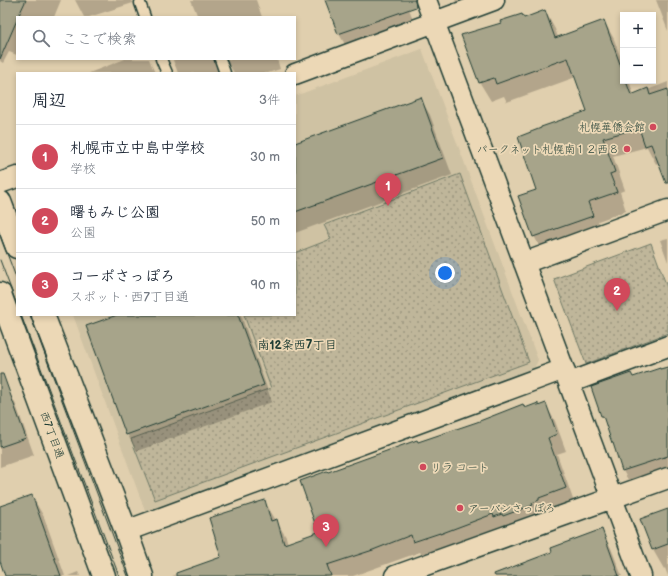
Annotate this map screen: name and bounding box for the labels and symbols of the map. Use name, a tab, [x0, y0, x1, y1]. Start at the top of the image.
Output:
place label: 札幌華僑会館	[579, 121, 645, 134]
marker: 札幌華僑会館	[648, 122, 658, 132]
place label: パークネット札幌南１２西８	[476, 143, 619, 156]
marker: パークネット札幌南１２西８	[622, 144, 632, 154]
pin: 1	[375, 173, 401, 206]
your location	[435, 263, 455, 283]
pin: 2	[604, 278, 630, 311]
district label: 南12条西7丁目	[258, 338, 336, 353]
street label: 西7丁目通	[37, 410, 67, 460]
place label: リラ コート	[431, 461, 489, 474]
marker: リラ コート	[418, 462, 428, 472]
place label: アーバンさっぽろ	[468, 502, 556, 515]
marker: アーバンさっぽろ	[455, 503, 465, 513]
pin: 3	[313, 514, 339, 547]

